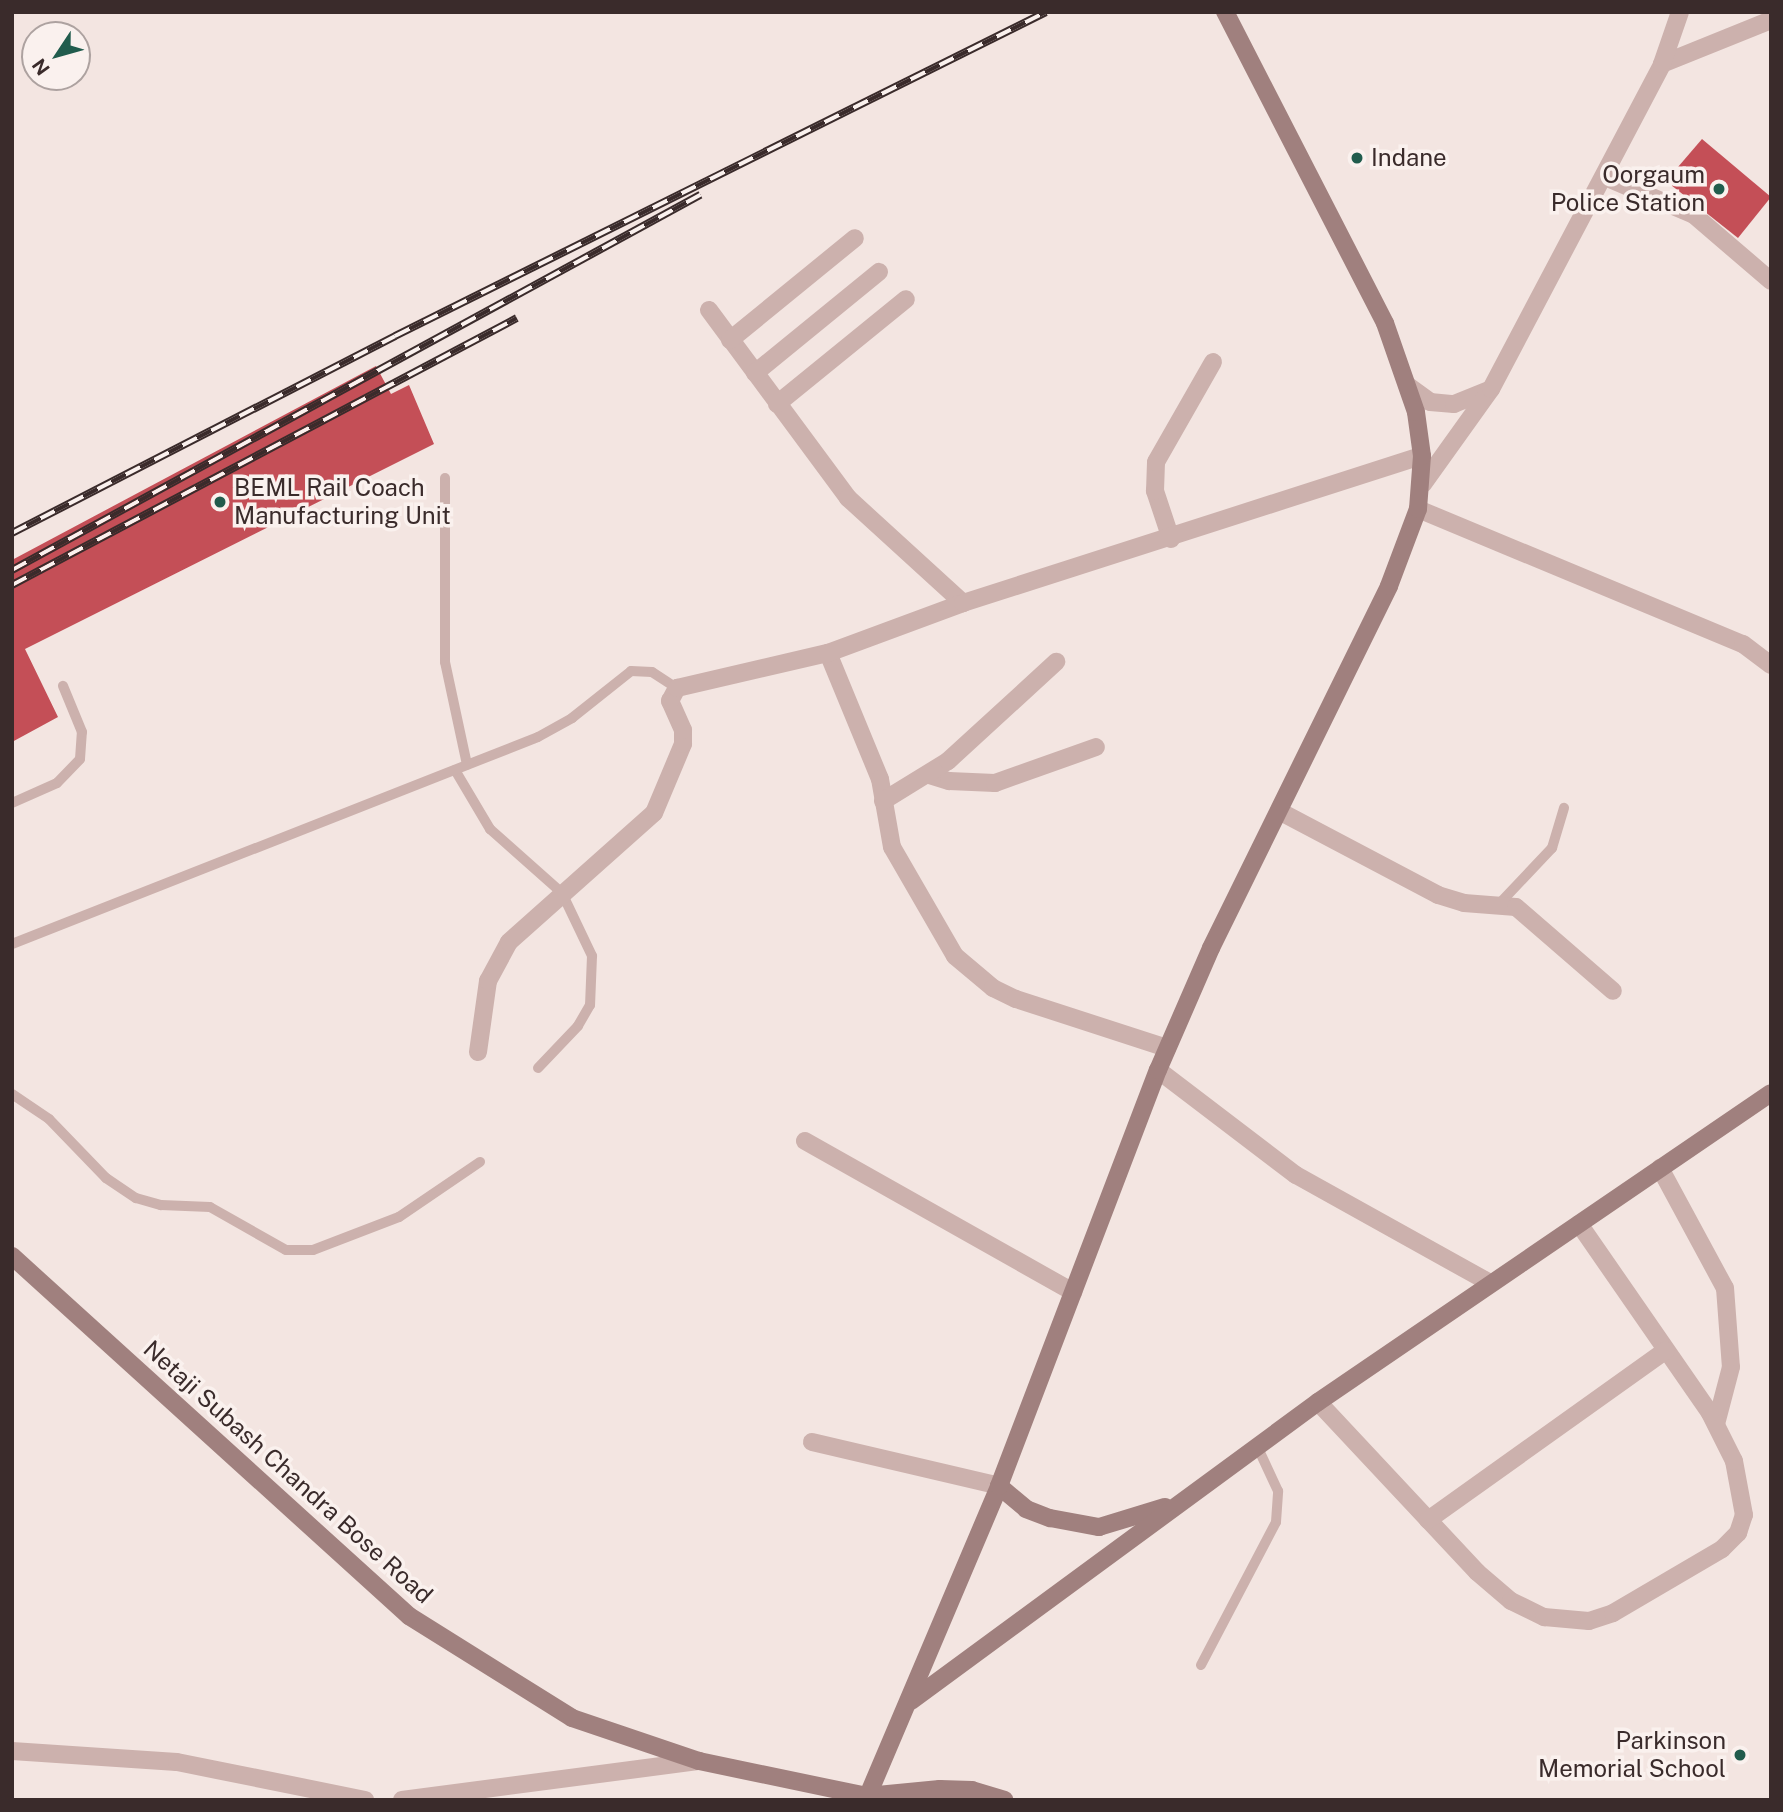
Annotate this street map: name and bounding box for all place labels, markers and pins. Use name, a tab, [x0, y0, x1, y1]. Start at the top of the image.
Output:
place label: Indane	[1371, 144, 1447, 172]
marker: Indane	[1349, 150, 1365, 166]
place label: Oorgaum Police Station	[1551, 161, 1705, 217]
marker: Oorgaum Police Station	[1711, 181, 1727, 197]
place label: BEML Rail Coach Manufacturing Unit	[234, 474, 451, 530]
marker: BEML Rail Coach Manufacturing Unit	[212, 494, 228, 510]
place label: Parkinson Memorial School	[1538, 1727, 1726, 1783]
marker: Parkinson Memorial School	[1732, 1747, 1748, 1763]

